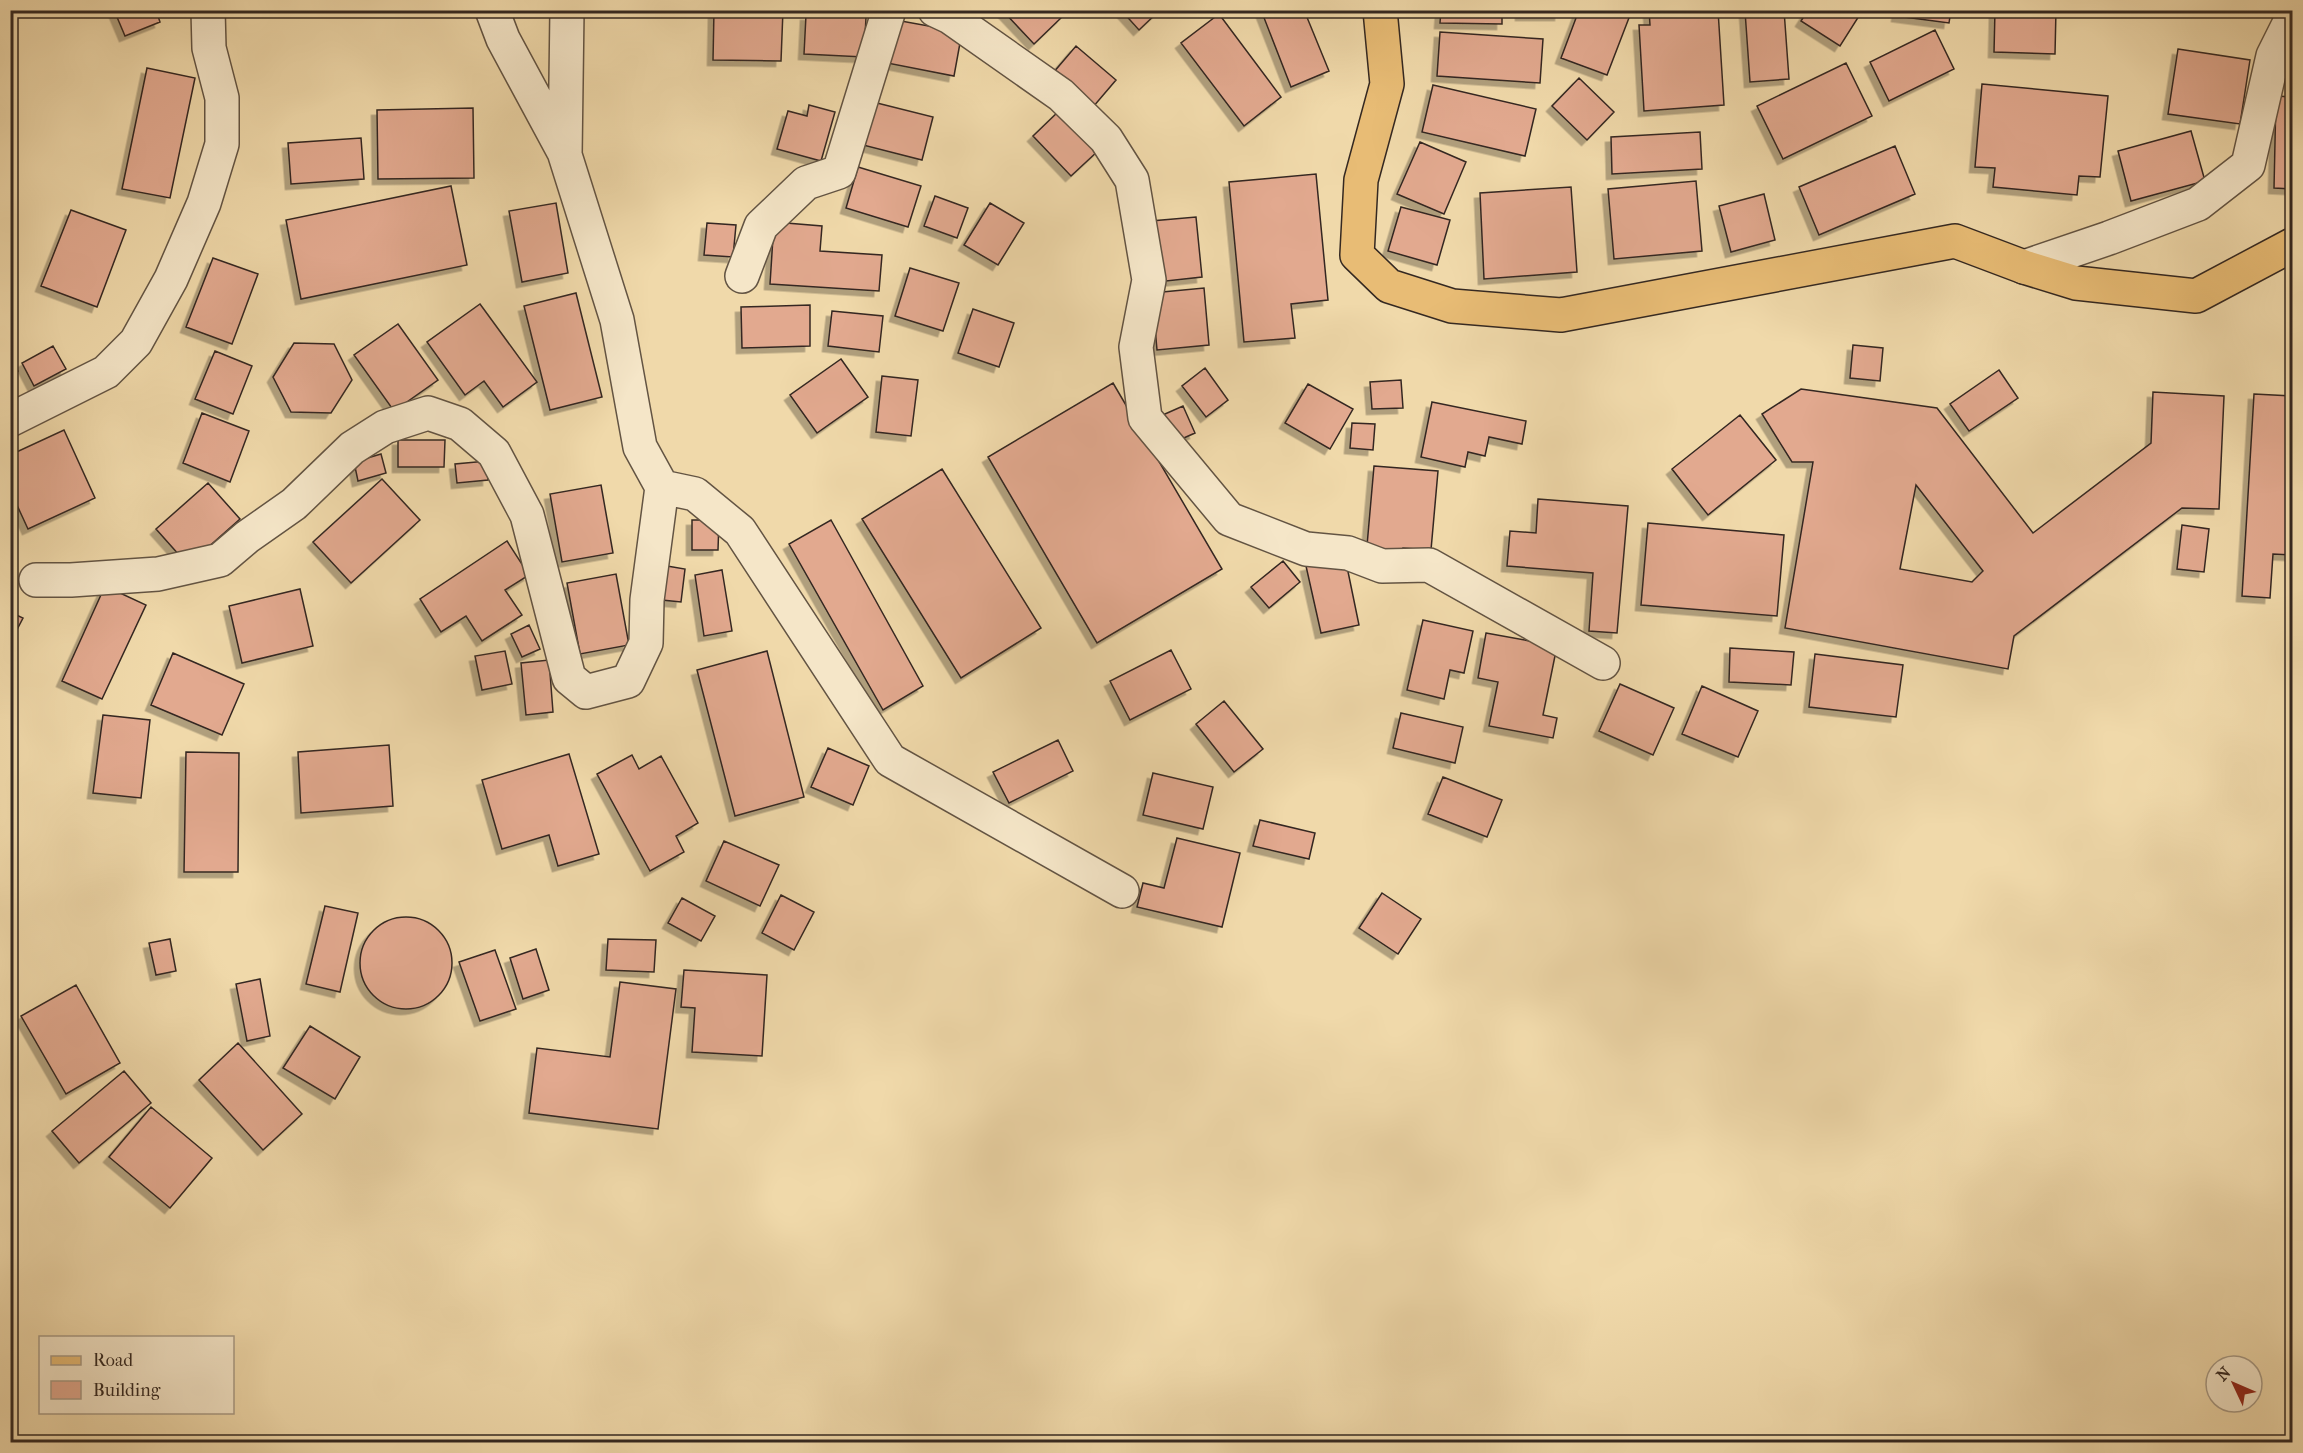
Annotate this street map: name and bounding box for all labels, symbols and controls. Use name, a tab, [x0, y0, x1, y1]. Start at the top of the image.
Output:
legend	[39, 1336, 234, 1414]
text: Road	[93, 1350, 133, 1371]
north arrow	[2204, 1354, 2264, 1414]
text: N	[2213, 1362, 2235, 1385]
text: Building	[93, 1380, 161, 1401]

